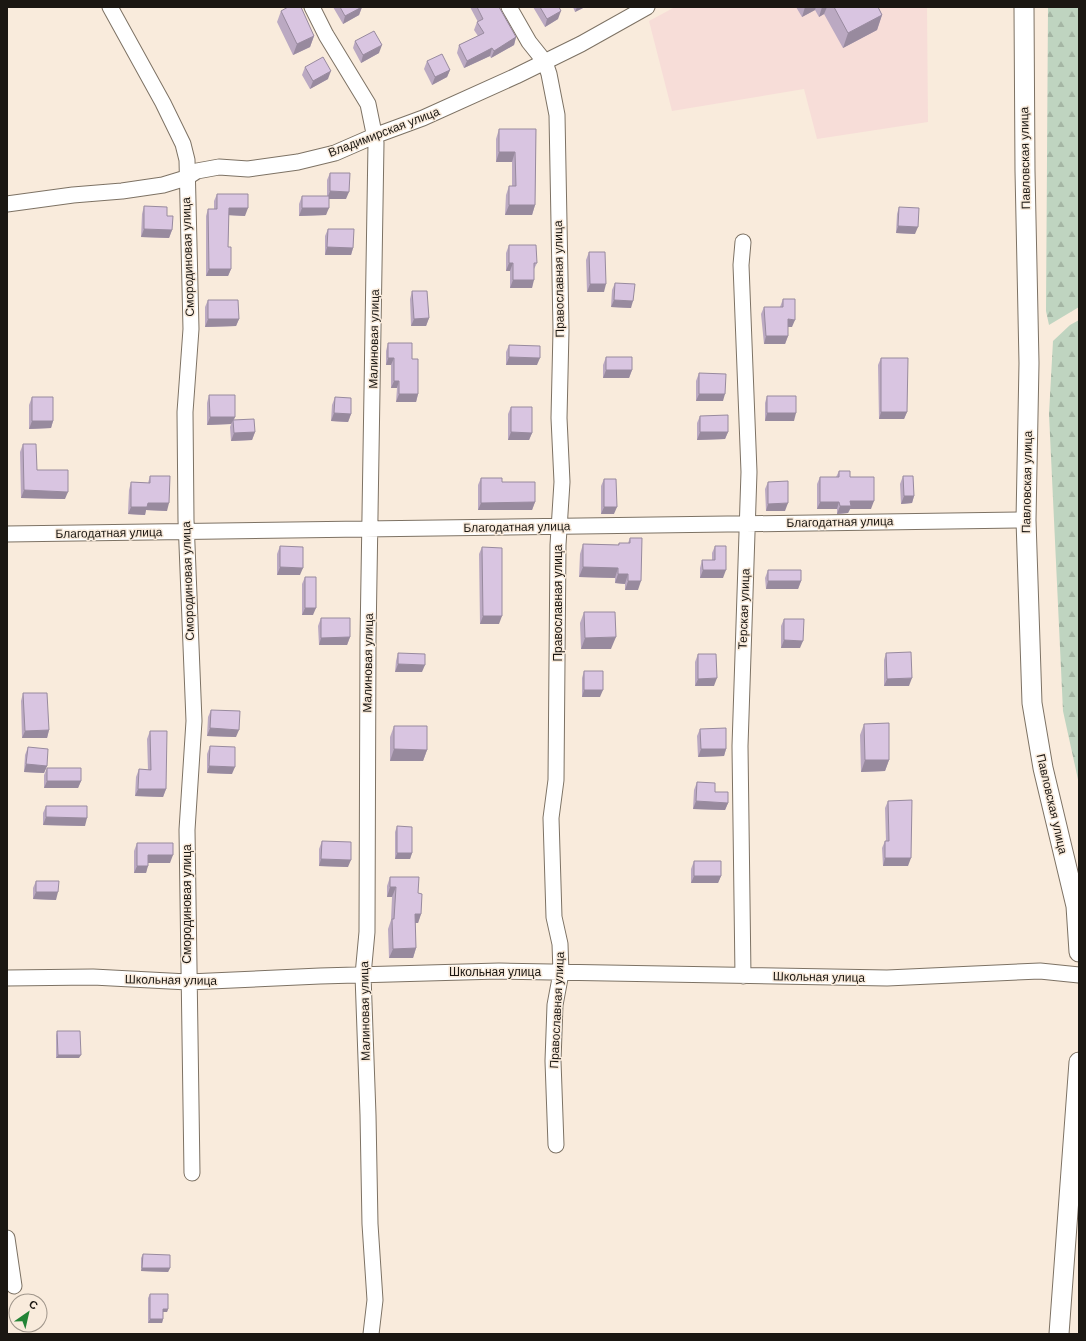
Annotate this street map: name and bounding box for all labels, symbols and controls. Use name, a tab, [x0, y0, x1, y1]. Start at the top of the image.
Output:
street label: Владимирская улица	[326, 104, 442, 160]
street label: Павловская улица	[1017, 106, 1033, 209]
street label: Смородиновая улица	[179, 197, 197, 317]
street label: Православная улица	[551, 220, 567, 338]
street label: Малиновая улица	[366, 289, 382, 389]
street label: Павловская улица	[1019, 430, 1035, 533]
street label: Благодатная улица	[786, 514, 894, 530]
street label: Благодатная улица	[463, 519, 571, 535]
street label: Смородиновая улица	[179, 521, 197, 641]
street label: Благодатная улица	[55, 525, 163, 541]
street label: Православная улица	[551, 544, 565, 662]
street label: Терская улица	[736, 568, 752, 650]
street label: Малиновая улица	[360, 613, 376, 713]
street label: Павловская улица	[1034, 753, 1070, 856]
street label: Смородиновая улица	[180, 844, 194, 964]
street label: Православная улица	[547, 951, 567, 1069]
street label: Малиновая улица	[357, 961, 373, 1061]
street label: Школьная улица	[449, 965, 541, 979]
street label: Школьная улица	[773, 969, 866, 985]
street label: Школьная улица	[125, 972, 218, 988]
north arrow	[8, 1293, 48, 1333]
text: С	[27, 1298, 40, 1312]

